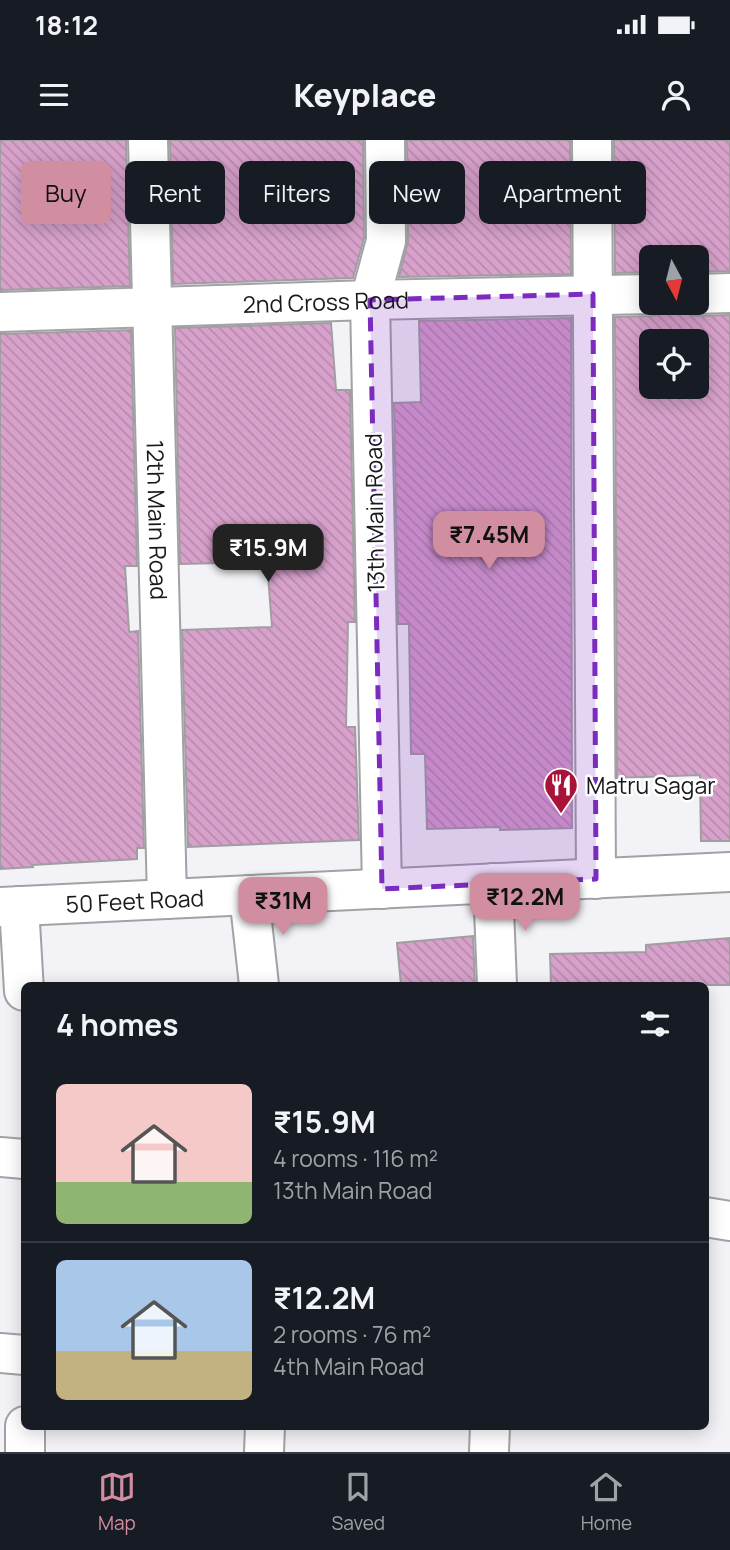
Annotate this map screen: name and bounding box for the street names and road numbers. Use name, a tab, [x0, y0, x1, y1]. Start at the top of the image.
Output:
street label: 2nd Cross Road	[242, 283, 409, 320]
street label: 13th Main Road	[357, 433, 391, 593]
street label: 12th Main Road	[140, 440, 176, 600]
street label: 50 Feet Road	[65, 881, 205, 920]

